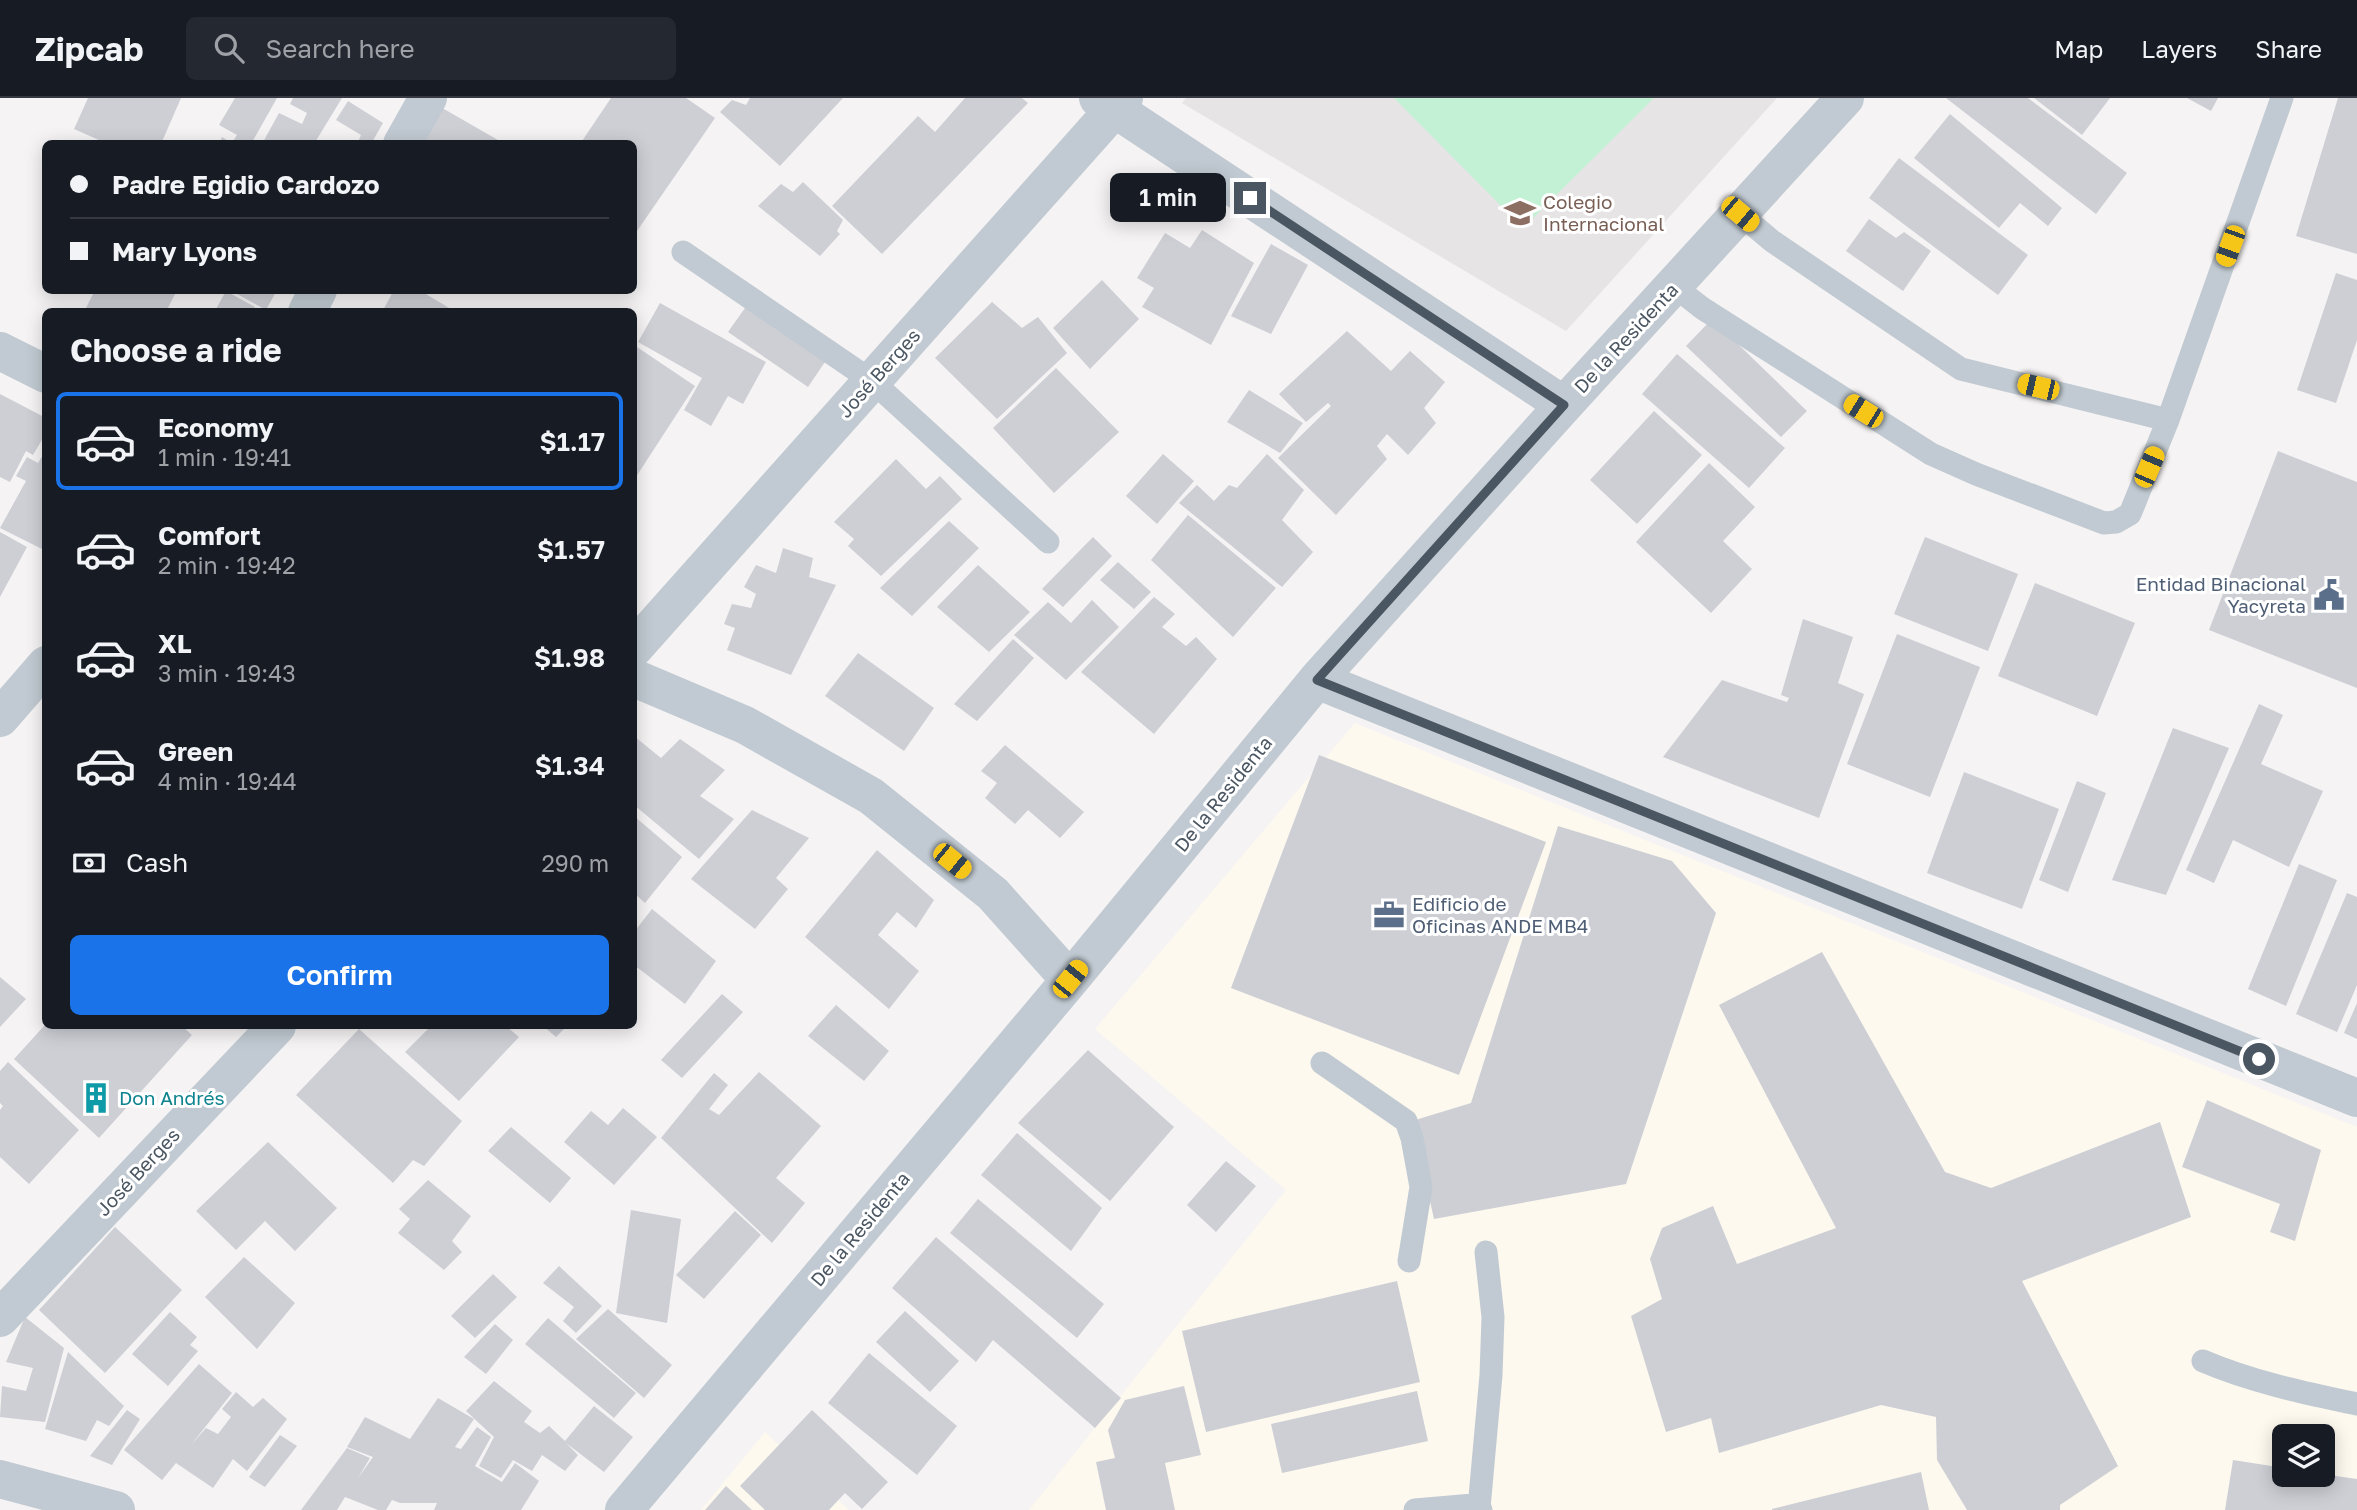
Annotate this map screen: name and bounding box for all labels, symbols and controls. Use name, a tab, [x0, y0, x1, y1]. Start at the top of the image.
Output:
search box	[186, 17, 676, 80]
text: Zipcab	[35, 29, 144, 68]
icon: search	[210, 29, 248, 67]
text: Search here	[266, 33, 415, 64]
text: Map	[2054, 34, 2103, 63]
text: Layers	[2141, 34, 2217, 63]
text: Share	[2255, 34, 2322, 63]
text: Padre Egidio Cardozo	[112, 169, 380, 200]
callout: 1 min	[1110, 174, 1226, 222]
route end	[1234, 182, 1266, 214]
text: 1 min	[1139, 183, 1197, 211]
place label: Colegio Internacional	[1543, 190, 1664, 235]
car	[1718, 192, 1763, 236]
school or university icon: Colegio Internacional	[1503, 196, 1537, 230]
car	[2213, 223, 2248, 269]
text: Mary Lyons	[112, 236, 257, 267]
street label: De la Residenta	[1569, 278, 1682, 397]
street label: José Berges	[833, 324, 924, 422]
text: Choose a ride	[70, 331, 282, 369]
car	[2016, 372, 2061, 402]
car	[1840, 391, 1887, 431]
icon: car	[74, 410, 137, 473]
text: Economy	[158, 412, 274, 443]
text: $1.17	[540, 426, 605, 457]
text: 1 min · 19:41	[158, 443, 291, 471]
car	[2132, 444, 2167, 490]
icon: car	[74, 518, 137, 581]
text: Comfort	[158, 520, 261, 551]
text: $1.57	[537, 534, 605, 565]
text: 2 min · 19:42	[158, 551, 296, 579]
place label: Entidad Binacional Yacyreta	[2136, 572, 2306, 617]
public building icon: Entidad Binacional Yacyreta	[2312, 578, 2346, 612]
icon: car	[74, 626, 137, 689]
text: XL	[158, 628, 192, 659]
text: $1.98	[534, 642, 605, 673]
text: 3 min · 19:43	[158, 659, 296, 687]
street label: De la Residenta	[1169, 731, 1276, 856]
icon: car	[74, 734, 137, 797]
text: Green	[158, 736, 233, 767]
text: $1.34	[535, 750, 605, 781]
text: 4 min · 19:44	[158, 767, 297, 795]
car	[930, 840, 975, 882]
icon: cash	[70, 844, 108, 882]
text: Cash	[126, 847, 188, 878]
text: 290 m	[541, 849, 609, 877]
place label: Edificio de Oficinas ANDE MB4	[1412, 892, 1588, 937]
office icon: Edificio de Oficinas ANDE MB4	[1372, 898, 1406, 932]
button: Confirm	[70, 935, 609, 1015]
car	[1049, 956, 1092, 1002]
route start	[2243, 1043, 2275, 1075]
building icon: Don Andrés	[79, 1081, 113, 1115]
place label: Don Andrés	[119, 1086, 225, 1109]
street label: José Berges	[91, 1123, 184, 1220]
street label: De la Residenta	[805, 1167, 914, 1290]
map controls	[2272, 1424, 2335, 1487]
button: layers	[2272, 1424, 2335, 1487]

